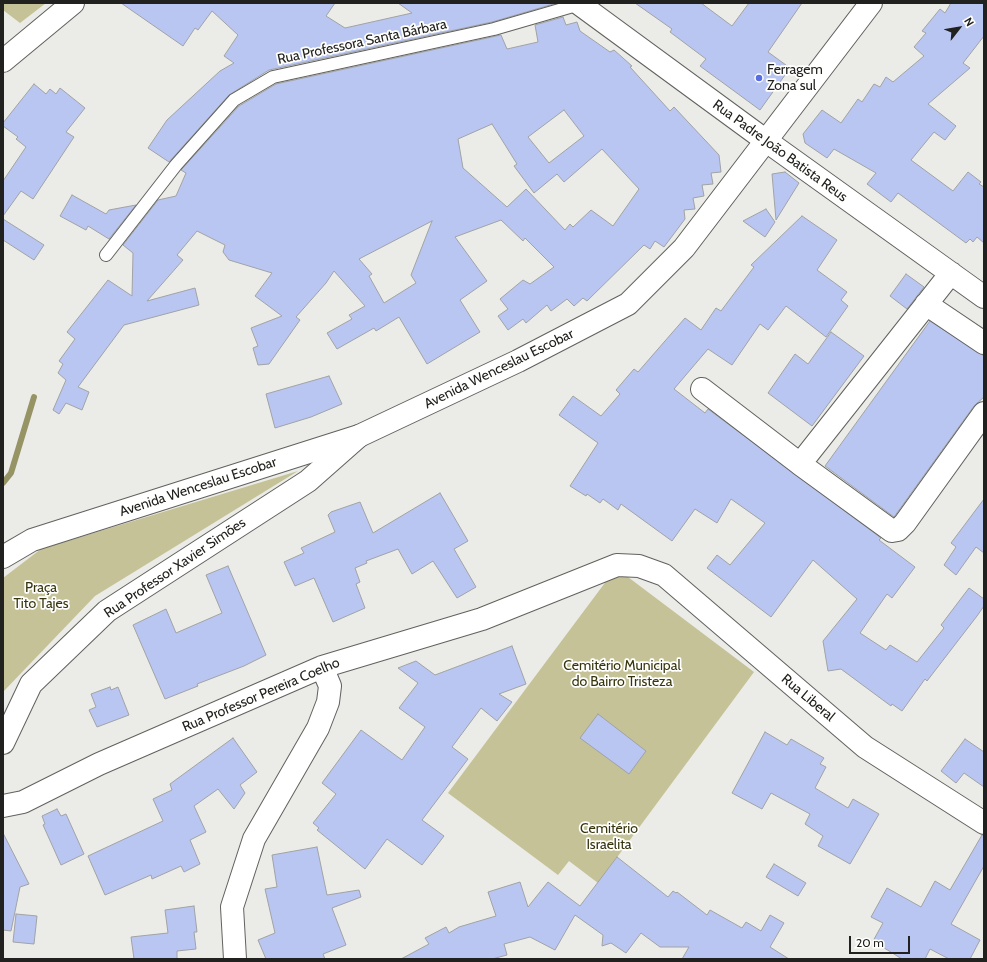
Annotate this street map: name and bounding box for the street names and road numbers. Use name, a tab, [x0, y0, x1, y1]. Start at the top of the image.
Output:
street label: Rua Professora Santa Bárbara	[276, 16, 448, 68]
street label: Rua Padre João Batista Reus	[709, 96, 851, 206]
street label: Avenida Wenceslau Escobar	[421, 325, 577, 413]
street label: Avenida Wenceslau Escobar	[117, 454, 279, 520]
street label: Rua Professor Xavier Simões	[101, 514, 249, 622]
street label: Rua Professor Pereira Coelho	[180, 654, 342, 736]
street label: Rua Liberal	[778, 671, 838, 725]

